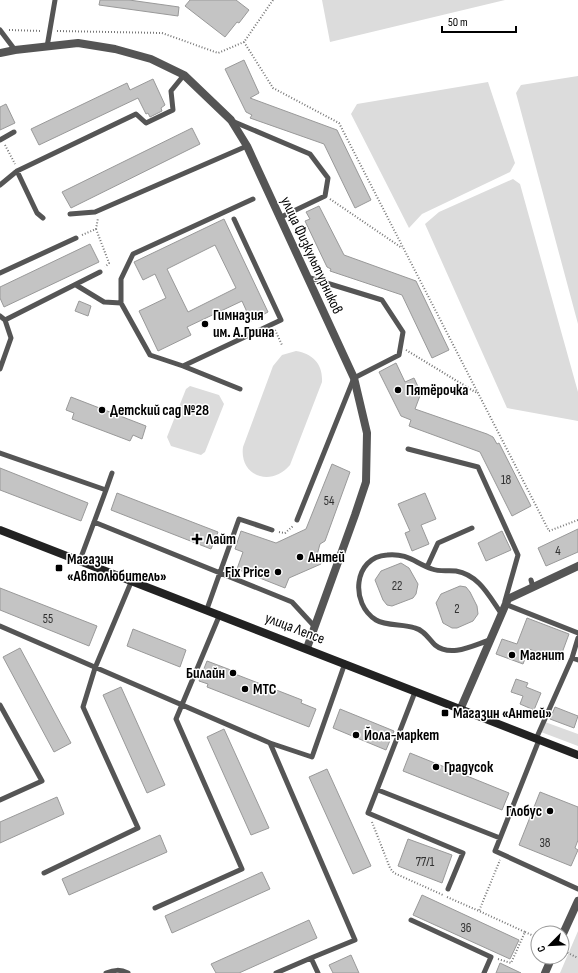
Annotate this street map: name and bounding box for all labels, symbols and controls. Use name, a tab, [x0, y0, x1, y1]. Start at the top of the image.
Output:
scale bar	[442, 8, 516, 34]
text: 50 m	[448, 15, 468, 30]
street label: улица Физкультурников	[276, 193, 347, 317]
place label: Гимназия им. А.Грина	[213, 306, 274, 342]
marker: Гимназия им. А.Грина	[200, 319, 210, 329]
place label: Пятёрочка	[406, 381, 468, 400]
marker: Пятёрочка	[393, 385, 403, 395]
place label: Детский сад №28	[110, 401, 209, 420]
marker: Детский сад №28	[97, 405, 107, 415]
house number: 18	[501, 472, 511, 488]
house number: 54	[324, 493, 335, 509]
place label: Лайт	[205, 530, 236, 549]
marker: Лайт	[191, 533, 203, 545]
house number: 4	[555, 543, 561, 559]
place label: Антей	[307, 548, 345, 567]
place label: Магазин «Автолюбитель»	[67, 550, 167, 586]
marker: Антей	[295, 552, 305, 562]
marker: Магазин «Автолюбитель»	[54, 563, 64, 573]
place label: Fix Price	[225, 563, 270, 582]
marker: Fix Price	[273, 567, 283, 577]
house number: 22	[392, 578, 402, 594]
house number: 2	[454, 601, 460, 617]
street label: улица Лепсе	[262, 608, 327, 649]
house number: 55	[43, 611, 53, 627]
place label: Магнит	[520, 646, 565, 665]
marker: Магнит	[507, 650, 517, 660]
place label: Билайн	[186, 664, 225, 683]
marker: Билайн	[228, 668, 238, 678]
place label: МТС	[253, 680, 277, 699]
marker: МТС	[240, 684, 250, 694]
place label: Магазин «Антей»	[453, 704, 552, 723]
marker: Магазин «Антей»	[440, 708, 450, 718]
place label: Йола-маркет	[364, 726, 439, 745]
marker: Йола-маркет	[351, 730, 361, 740]
place label: Градусок	[444, 758, 494, 777]
marker: Градусок	[431, 762, 441, 772]
place label: Глобус	[506, 802, 542, 821]
marker: Глобус	[545, 806, 555, 816]
house number: 38	[539, 835, 551, 851]
house number: 77/1	[416, 854, 435, 870]
house number: 36	[460, 920, 472, 936]
north arrow	[530, 925, 570, 965]
text: С	[534, 943, 548, 954]

